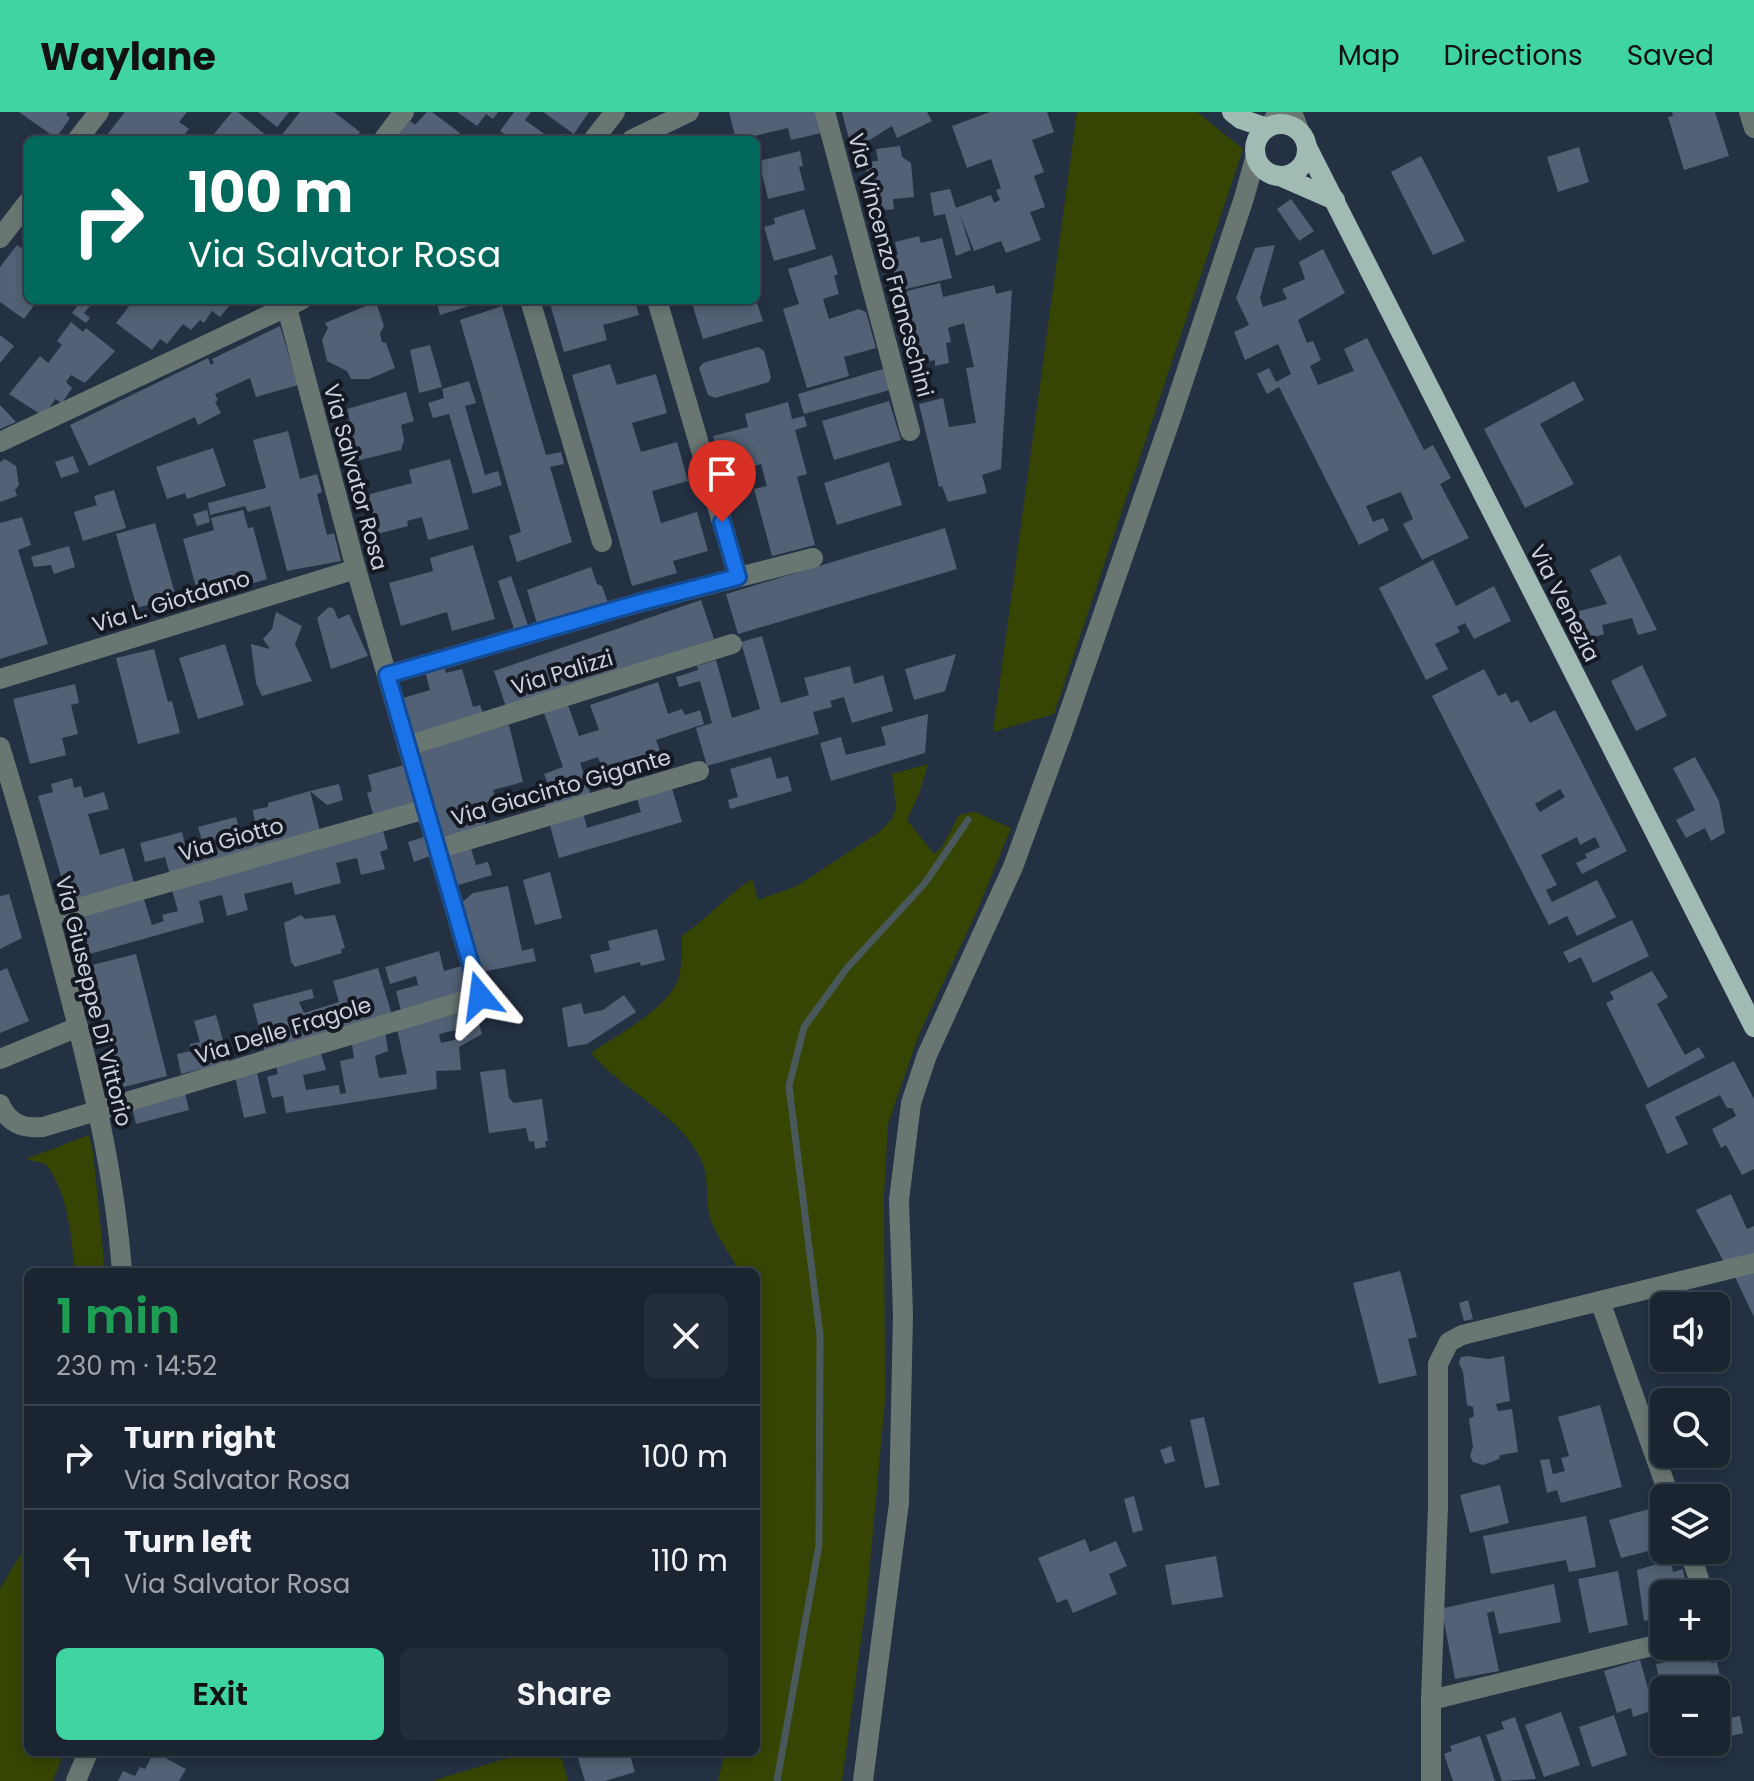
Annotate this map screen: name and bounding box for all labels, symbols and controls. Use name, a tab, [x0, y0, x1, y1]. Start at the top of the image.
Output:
text: Waylane	[40, 30, 216, 83]
text: Map	[1338, 36, 1400, 75]
text: Directions	[1444, 36, 1583, 75]
text: Saved	[1627, 36, 1714, 75]
street label: Via Vincenzo Francschini	[840, 130, 941, 400]
text: 100 m	[188, 153, 353, 232]
icon: right	[56, 168, 160, 272]
text: Via Salvator Rosa	[188, 229, 501, 280]
street label: Via Salvator Rosa	[316, 381, 395, 574]
pin	[688, 440, 756, 522]
icon: arrive	[700, 452, 744, 496]
street label: Via Venezia	[1522, 539, 1607, 667]
street label: Via L. Giotdano	[88, 563, 254, 640]
street label: Via Palizzi	[507, 642, 617, 703]
street label: Via Giacinto Gigante	[448, 741, 675, 834]
street label: Via Giotto	[175, 810, 287, 869]
street label: Via Giuseppe Di Vittorio	[47, 873, 140, 1130]
position arrow	[438, 954, 522, 1038]
street label: Via Delle Fragole	[191, 989, 375, 1072]
text: 1 min	[56, 1283, 180, 1350]
map controls	[1650, 1292, 1730, 1756]
button: sound	[1650, 1292, 1730, 1372]
button: close	[644, 1294, 728, 1378]
text: 230 m · 14:52	[56, 1348, 217, 1384]
button: search	[1650, 1388, 1730, 1468]
text: Turn right	[124, 1416, 276, 1459]
icon: right	[56, 1435, 100, 1479]
text: 100 m	[642, 1435, 728, 1478]
text: Via Salvator Rosa	[124, 1462, 350, 1498]
button: layers	[1650, 1484, 1730, 1564]
text: Turn left	[124, 1520, 252, 1563]
icon: left	[56, 1539, 100, 1583]
text: 110 m	[651, 1539, 728, 1582]
text: Via Salvator Rosa	[124, 1566, 350, 1602]
button: +	[1650, 1580, 1730, 1660]
button: Exit	[56, 1648, 384, 1740]
button: Share	[400, 1648, 728, 1740]
button: −	[1650, 1676, 1730, 1756]

